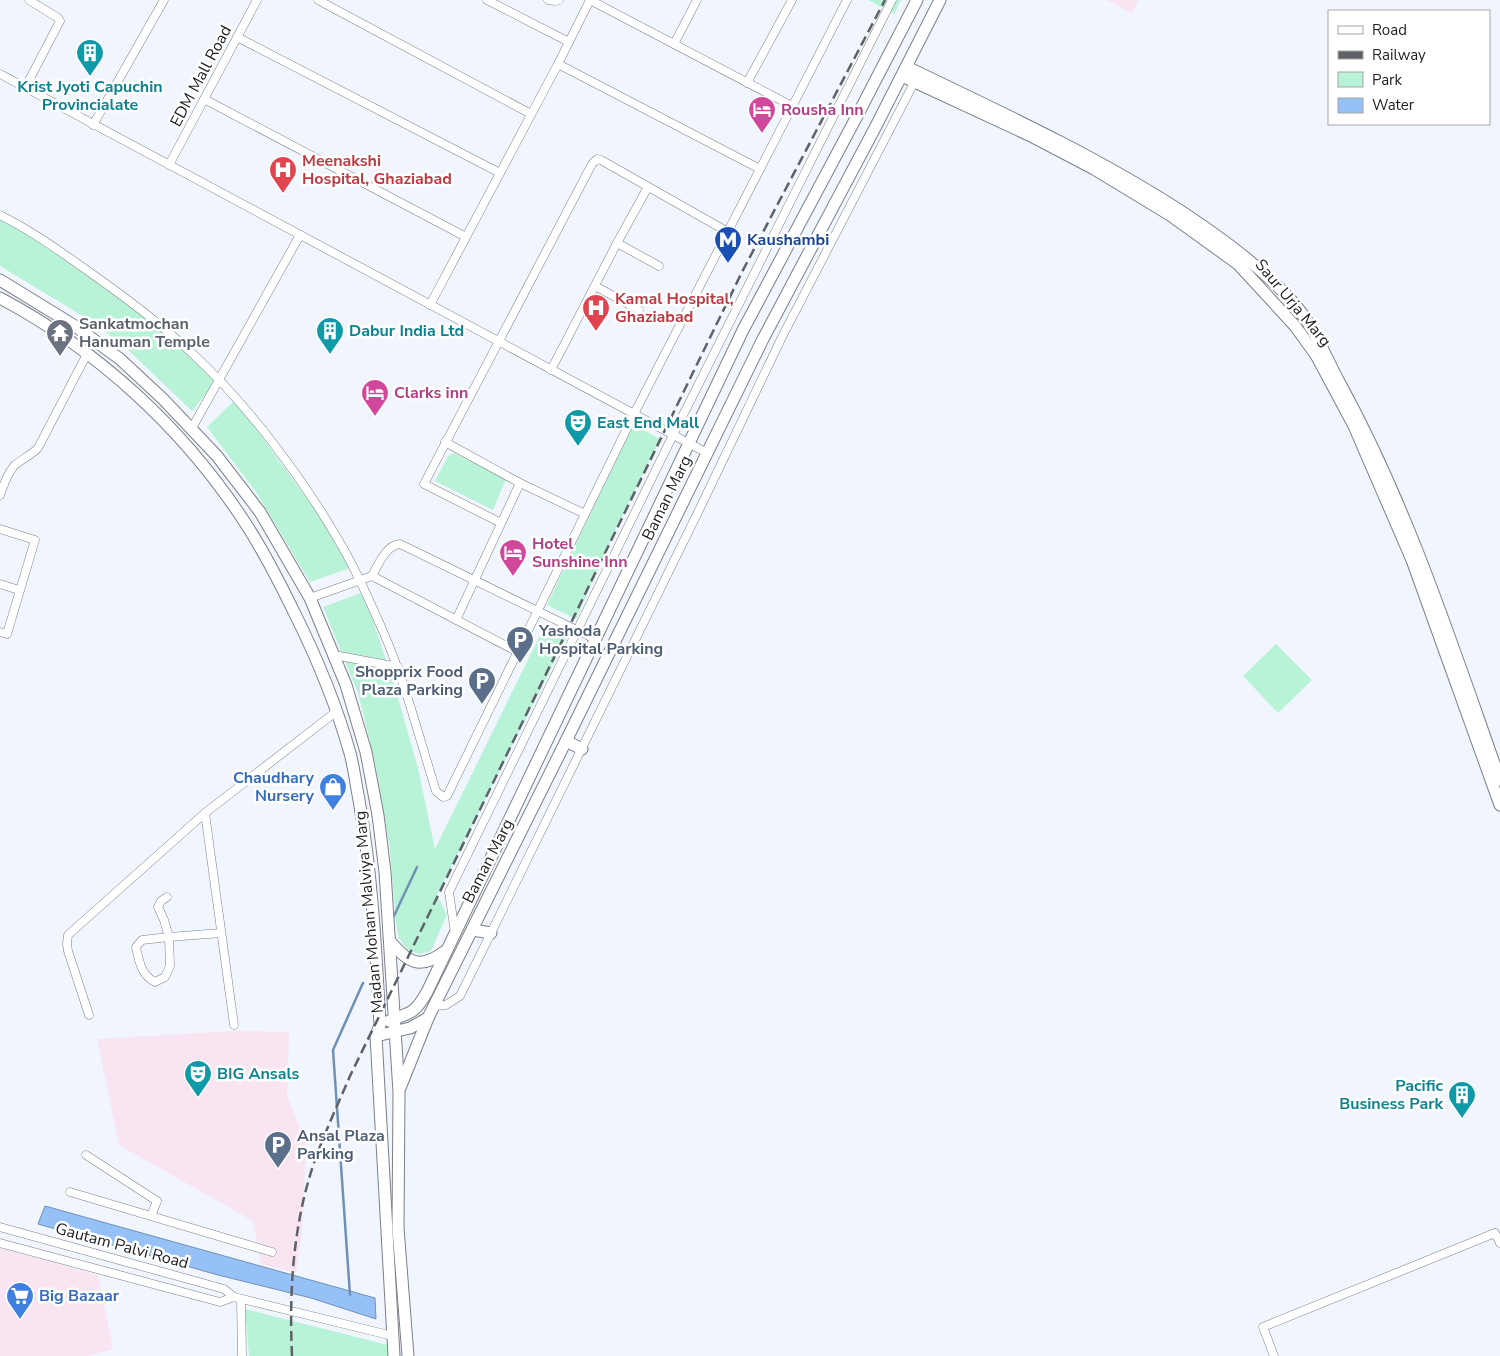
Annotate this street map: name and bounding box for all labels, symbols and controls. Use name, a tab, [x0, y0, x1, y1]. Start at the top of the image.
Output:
legend	[1328, 10, 1490, 125]
text: Road	[1372, 20, 1407, 40]
street label: EDM Mall Road	[165, 21, 237, 131]
building icon: Krist Jyoti Capuchin Provincialate	[75, 38, 105, 77]
text: Railway	[1372, 45, 1426, 65]
text: Park	[1372, 70, 1402, 90]
place label: Krist Jyoti Capuchin Provincialate	[17, 76, 163, 116]
hotel icon: Rousha Inn	[747, 95, 777, 134]
text: Water	[1372, 95, 1415, 115]
place label: Rousha Inn	[781, 99, 864, 121]
place label: Meenakshi Hospital, Ghaziabad	[302, 150, 452, 190]
hospital icon: Meenakshi Hospital, Ghaziabad	[268, 155, 298, 194]
metro station icon: Kaushambi	[713, 225, 743, 264]
place label: Kaushambi	[747, 229, 829, 251]
street label: Saur Urja Marg	[1250, 255, 1336, 351]
place label: Kamal Hospital, Ghaziabad	[615, 288, 734, 328]
hospital icon: Kamal Hospital, Ghaziabad	[581, 293, 611, 332]
place label: Sankatmochan Hanuman Temple	[79, 313, 210, 353]
building icon: Dabur India Ltd	[315, 316, 345, 355]
temple icon: Sankatmochan Hanuman Temple	[45, 318, 75, 357]
place label: Dabur India Ltd	[349, 320, 464, 342]
hotel icon: Clarks inn	[360, 378, 390, 417]
place label: Clarks inn	[394, 382, 468, 404]
theatre icon: East End Mall	[563, 408, 593, 447]
place label: East End Mall	[597, 412, 699, 434]
street label: Baman Marg	[637, 452, 697, 544]
place label: Hotel Sunshine Inn	[532, 533, 628, 573]
hotel icon: Hotel Sunshine Inn	[498, 538, 528, 577]
place label: Yashoda Hospital Parking	[538, 620, 663, 660]
parking icon: Yashoda Hospital Parking	[505, 625, 535, 664]
place label: Shopprix Food Plaza Parking	[355, 661, 463, 701]
parking icon: Shopprix Food Plaza Parking	[467, 666, 497, 705]
place label: Chaudhary Nursery	[233, 767, 315, 807]
shop icon: Chaudhary Nursery	[318, 772, 348, 811]
street label: Madan Mohan Malviya Marg	[349, 810, 389, 1014]
street label: Baman Marg	[457, 815, 519, 907]
theatre icon: BIG Ansals	[183, 1059, 213, 1098]
place label: BIG Ansals	[217, 1063, 299, 1085]
place label: Pacific Business Park	[1339, 1075, 1443, 1115]
building icon: Pacific Business Park	[1447, 1080, 1477, 1119]
place label: Ansal Plaza Parking	[297, 1125, 385, 1165]
parking icon: Ansal Plaza Parking	[263, 1130, 293, 1169]
street label: Gautam Palvi Road	[53, 1218, 191, 1274]
supermarket icon: Big Bazaar	[5, 1281, 35, 1320]
place label: Big Bazaar	[39, 1285, 120, 1307]

